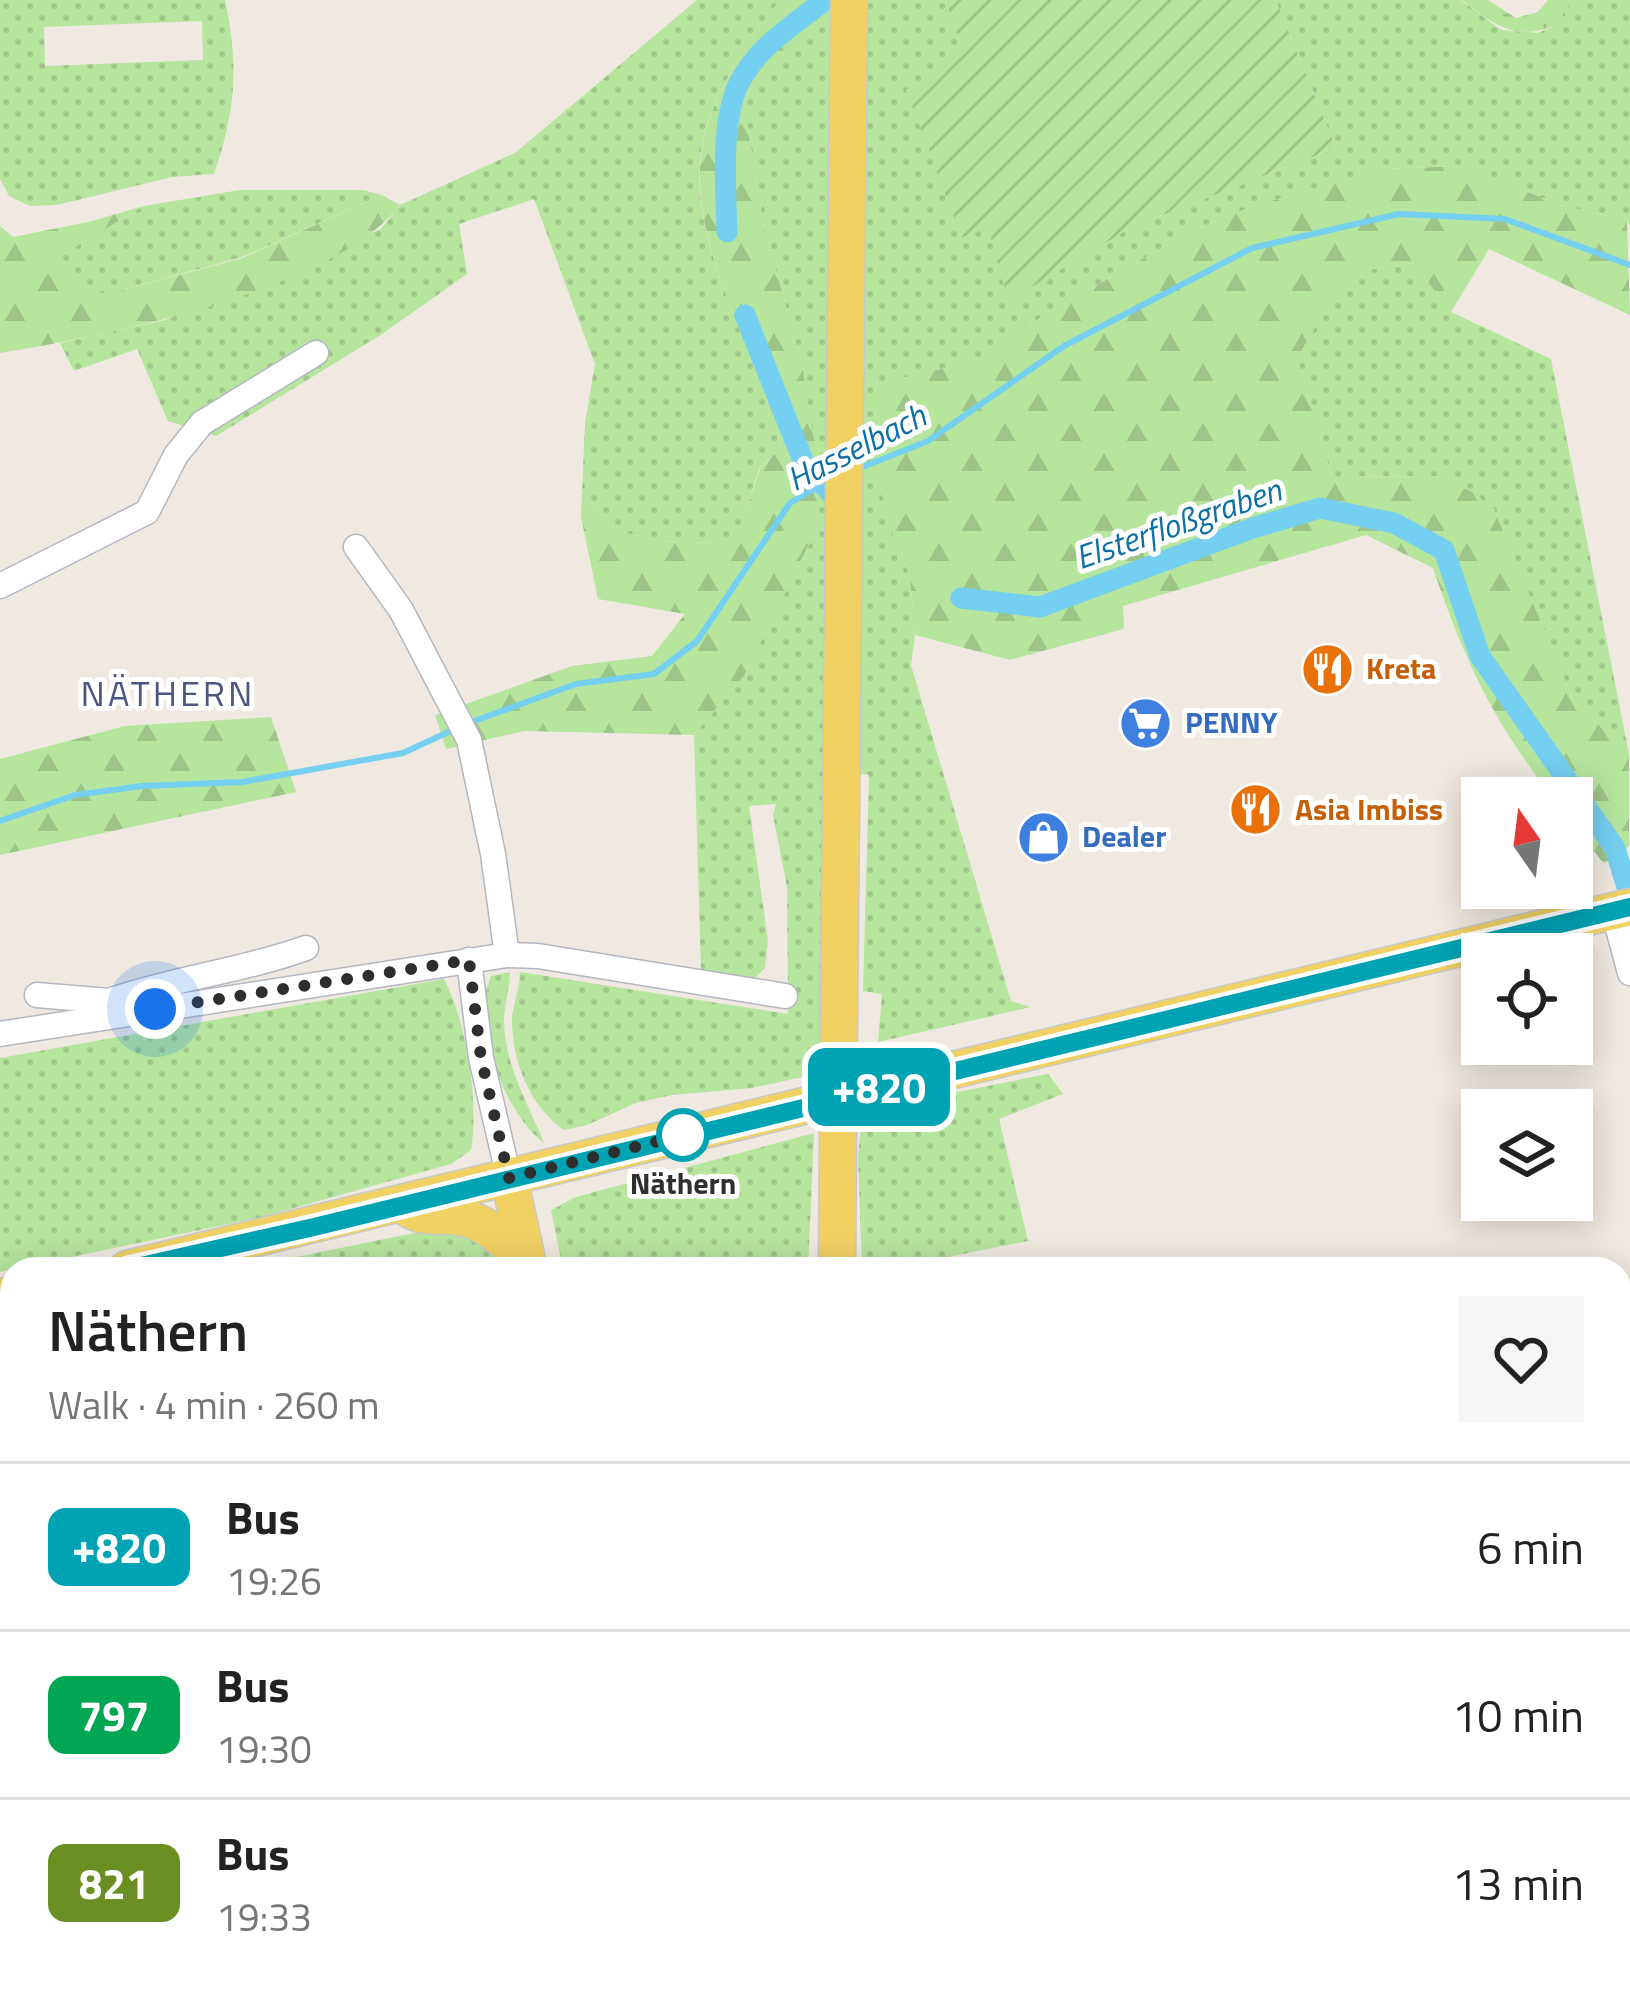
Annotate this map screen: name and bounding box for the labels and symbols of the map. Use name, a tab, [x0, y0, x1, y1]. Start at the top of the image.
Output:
water label: Hasselbach	[778, 390, 936, 503]
water label: Elsterfloßgraben	[1068, 464, 1288, 582]
restaurant icon: Kreta	[1299, 641, 1355, 697]
place label: Kreta	[1366, 645, 1436, 691]
district label: NÄTHERN	[81, 665, 255, 720]
supermarket icon: PENNY	[1118, 695, 1174, 751]
place label: PENNY	[1185, 699, 1278, 745]
north arrow	[1461, 777, 1593, 909]
restaurant icon: Asia Imbiss	[1228, 782, 1284, 838]
place label: Asia Imbiss	[1295, 786, 1443, 832]
shop icon: Dealer	[1015, 809, 1071, 865]
place label: Dealer	[1082, 813, 1166, 859]
your location	[125, 979, 185, 1039]
line badge: +820	[795, 1048, 963, 1126]
marker: Näthern	[658, 1110, 708, 1160]
place label: Näthern	[630, 1160, 736, 1206]

